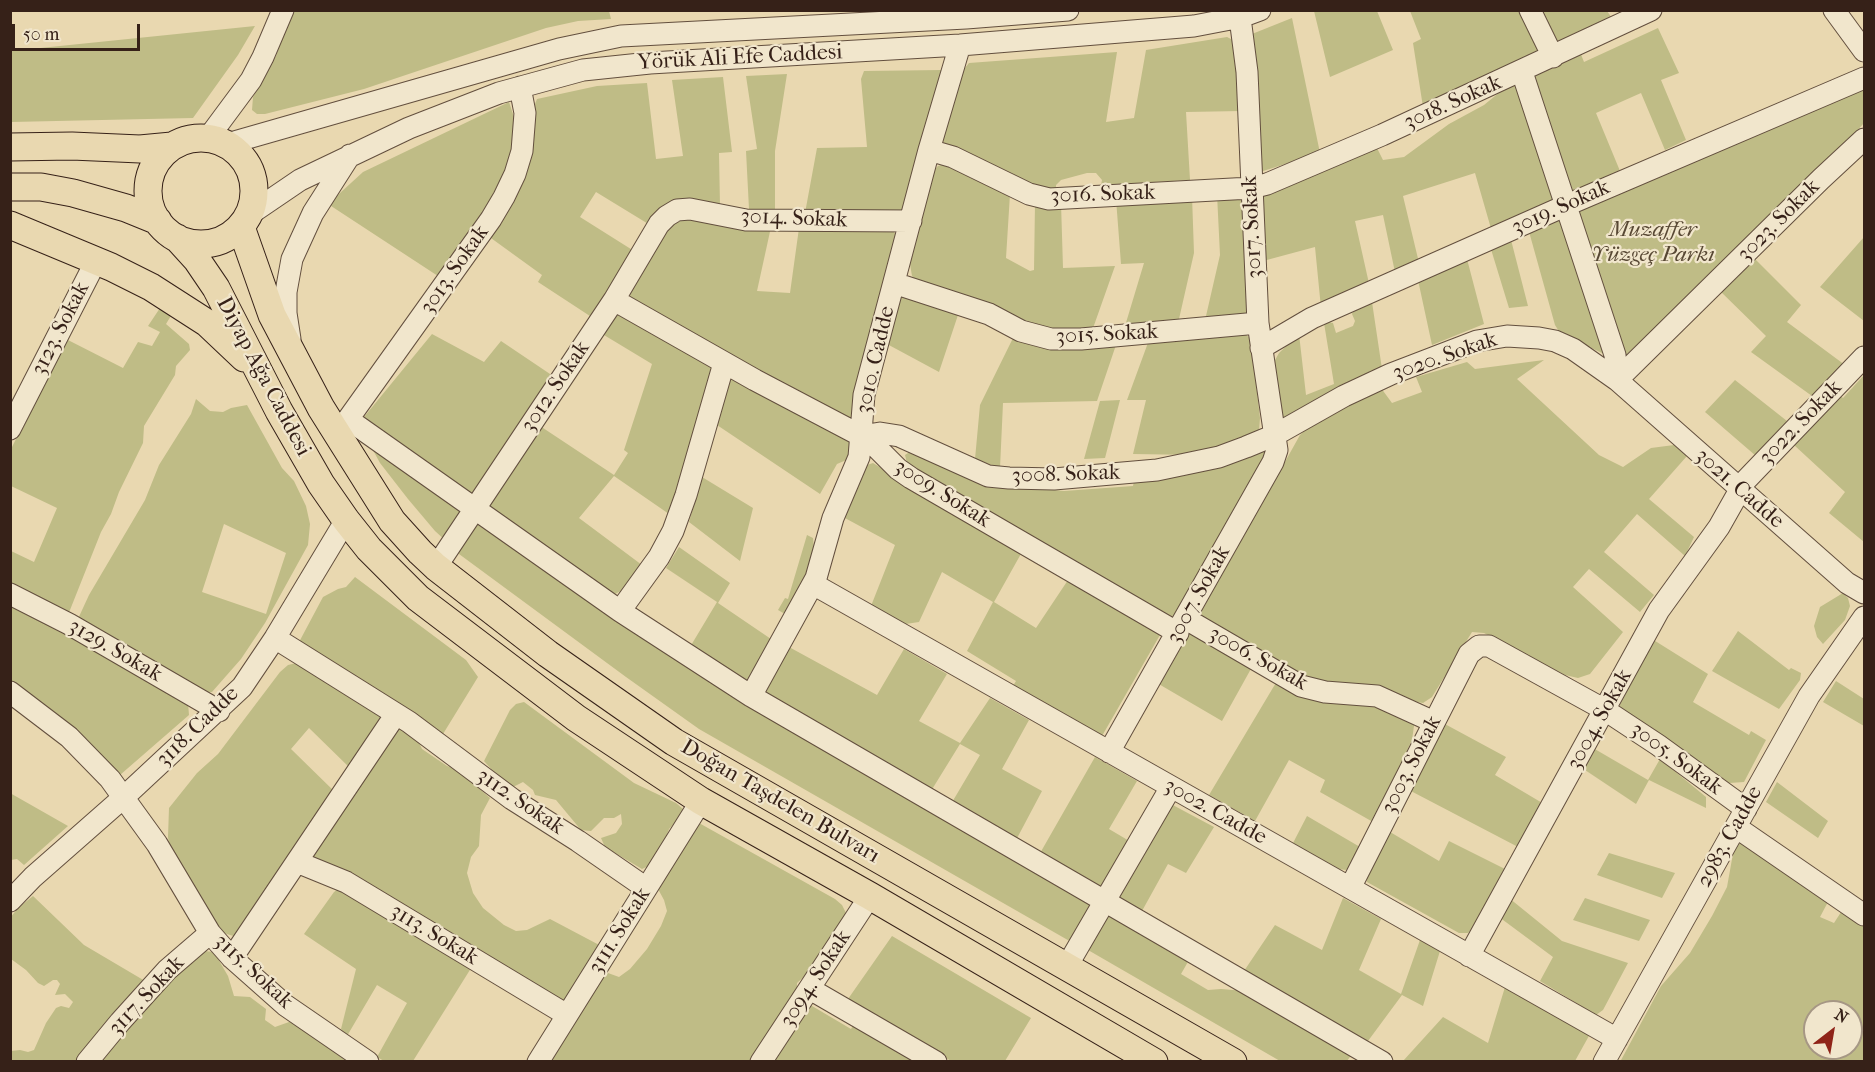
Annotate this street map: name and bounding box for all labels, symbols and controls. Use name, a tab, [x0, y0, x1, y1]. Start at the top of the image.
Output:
scale bar	[15, 12, 142, 50]
text: 50 m	[23, 24, 59, 45]
street label: Yörük Ali Efe Caddesi	[637, 39, 843, 77]
street label: 3018. Sokak	[1400, 70, 1506, 136]
street label: 3023. Sokak	[1732, 174, 1826, 268]
street label: 3017. Sokak	[1237, 175, 1269, 279]
street label: 3019. Sokak	[1508, 175, 1614, 241]
street label: 3016. Sokak	[1050, 180, 1156, 210]
street label: 3014. Sokak	[740, 204, 848, 234]
park label: Muzaffer Yüzgeç Parkı	[1592, 218, 1714, 270]
street label: 3013. Sokak	[415, 221, 495, 319]
street label: 3123. Sokak	[26, 278, 96, 380]
street label: Diyap Ağa Caddesi	[210, 293, 316, 461]
street label: 3010. Cadde	[851, 304, 901, 416]
street label: 3015. Sokak	[1055, 319, 1159, 351]
street label: 3020. Sokak	[1389, 327, 1501, 387]
street label: 3012. Sokak	[516, 336, 596, 438]
street label: 3022. Sokak	[1754, 375, 1848, 471]
street label: 3021. Cadde	[1689, 443, 1789, 535]
street label: 3009. Sokak	[889, 454, 995, 534]
street label: 3008. Sokak	[1011, 460, 1121, 490]
street label: 3007. Sokak	[1161, 542, 1237, 648]
street label: 3129. Sokak	[63, 614, 167, 688]
street label: 3006. Sokak	[1204, 621, 1312, 697]
street label: 3004. Sokak	[1562, 665, 1638, 775]
street label: 3118. Cadde	[151, 681, 245, 773]
street label: 3003. Sokak	[1376, 712, 1448, 818]
street label: 3005. Sokak	[1625, 717, 1727, 801]
street label: Doğan Taşdelen Bulvarı	[676, 734, 884, 870]
street label: 3112. Sokak	[471, 763, 569, 841]
street label: 3002. Cadde	[1159, 773, 1271, 851]
street label: 2983. Cadde	[1691, 782, 1769, 892]
street label: 3111. Sokak	[583, 883, 657, 979]
street label: 3113. Sokak	[385, 898, 483, 972]
street label: 3094. Sokak	[775, 926, 857, 1032]
street label: 3115. Sokak	[208, 929, 298, 1015]
street label: 3117. Sokak	[104, 951, 190, 1041]
north arrow	[1803, 1000, 1863, 1060]
text: N	[1831, 1005, 1852, 1027]

